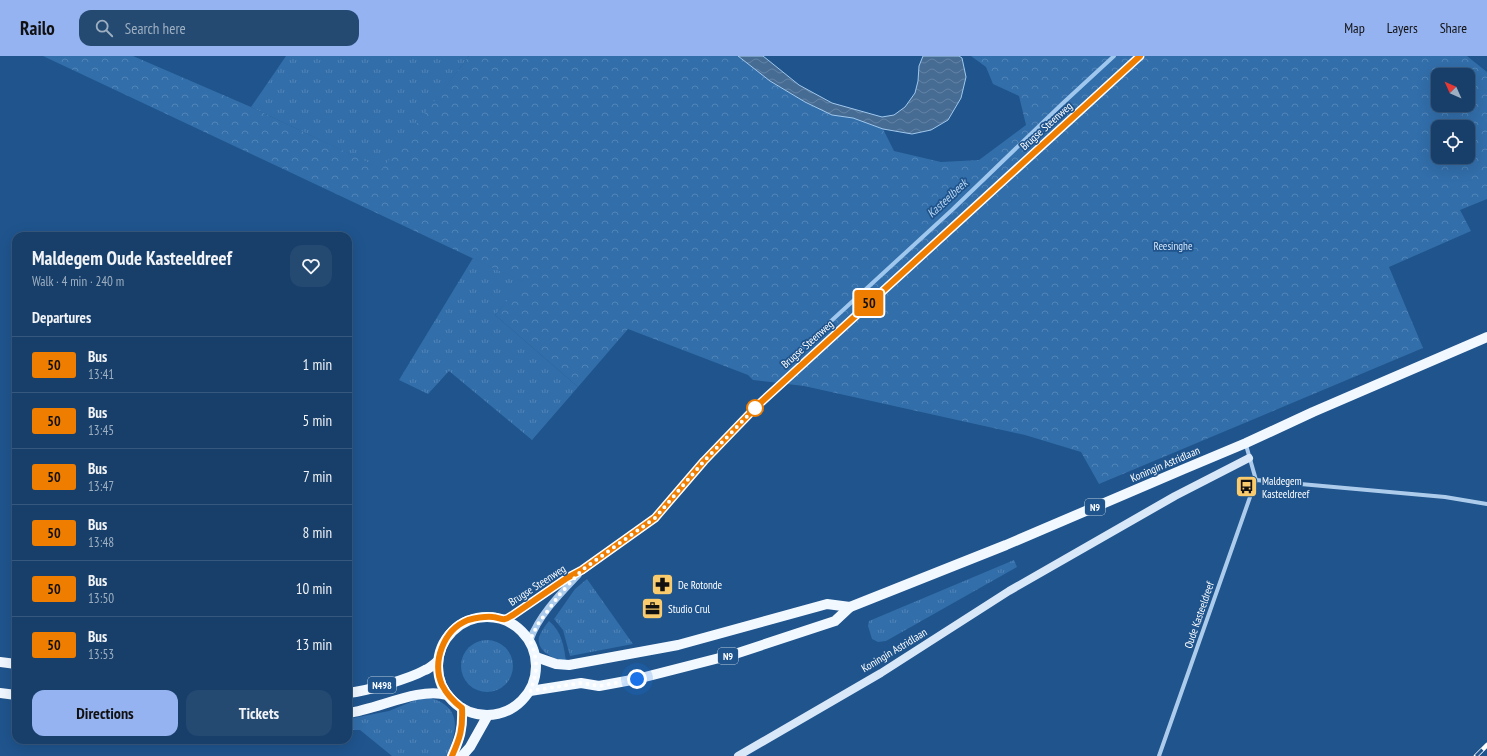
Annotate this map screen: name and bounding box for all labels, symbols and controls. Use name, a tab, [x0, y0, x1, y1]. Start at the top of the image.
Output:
search box	[79, 10, 359, 46]
text: Railo	[20, 16, 55, 40]
icon: search	[93, 17, 115, 39]
text: Search here	[125, 19, 186, 38]
text: Map	[1344, 19, 1365, 37]
text: Layers	[1387, 19, 1418, 37]
text: Share	[1440, 19, 1467, 37]
north arrow	[1431, 68, 1475, 112]
map controls	[1431, 68, 1475, 164]
street label: Brugse Steenweg	[1017, 99, 1075, 153]
button: locate	[1431, 120, 1475, 164]
water label: Kasteelbeek	[924, 175, 971, 221]
park label: Reesinghe	[1154, 239, 1193, 253]
button: heart	[290, 245, 332, 287]
text: Maldegem Oude Kasteeldreef	[32, 246, 232, 270]
text: Walk · 4 min · 240 m	[32, 273, 124, 290]
line badge: 50	[851, 290, 887, 316]
text: 50	[862, 294, 876, 312]
text: Departures	[32, 308, 91, 327]
street label: Brugse Steenweg	[778, 317, 836, 371]
text: Bus	[88, 347, 107, 366]
text: 1 min	[302, 355, 332, 374]
text: 50	[47, 356, 61, 374]
text: 13:41	[88, 366, 114, 383]
unlabelled marker	[746, 399, 764, 417]
text: Bus	[88, 403, 107, 422]
text: 5 min	[302, 411, 332, 430]
text: 50	[47, 412, 61, 430]
text: 13:45	[88, 422, 114, 439]
street label: Koningin Astridlaan	[1128, 443, 1202, 485]
text: Bus	[88, 459, 107, 478]
text: 7 min	[303, 467, 332, 486]
text: 50	[47, 468, 61, 486]
bus stop icon: Maldegem Kasteeldreef	[1233, 474, 1259, 500]
place label: Maldegem Kasteeldreef	[1262, 474, 1311, 501]
text: 13:47	[88, 478, 114, 495]
road number: N9	[1085, 499, 1105, 515]
text: Bus	[88, 515, 107, 534]
text: 8 min	[302, 523, 332, 542]
text: 50	[47, 524, 61, 542]
text: 13:48	[88, 534, 114, 551]
street label: Brugse Steenweg	[506, 561, 568, 609]
text: Bus	[88, 571, 107, 590]
pharmacy icon: De Rotonde	[649, 572, 675, 598]
place label: De Rotonde	[678, 578, 723, 592]
text: 10 min	[296, 579, 332, 598]
street label: Oude Kasteeldreef	[1181, 579, 1217, 650]
text: 50	[47, 580, 61, 598]
text: 13:50	[88, 590, 114, 607]
office icon: Studio Crul	[639, 596, 665, 622]
place label: Studio Crul	[668, 602, 710, 616]
street label: Koningin Astridlaan	[859, 625, 930, 675]
text: Bus	[88, 627, 107, 646]
text: 13 min	[296, 635, 332, 654]
text: 50	[47, 636, 61, 654]
text: 13:53	[88, 646, 114, 663]
road number: N9	[718, 648, 738, 664]
your location	[627, 669, 647, 689]
road number: N498	[368, 677, 396, 693]
button: Directions	[32, 690, 178, 736]
button: Tickets	[186, 690, 332, 736]

